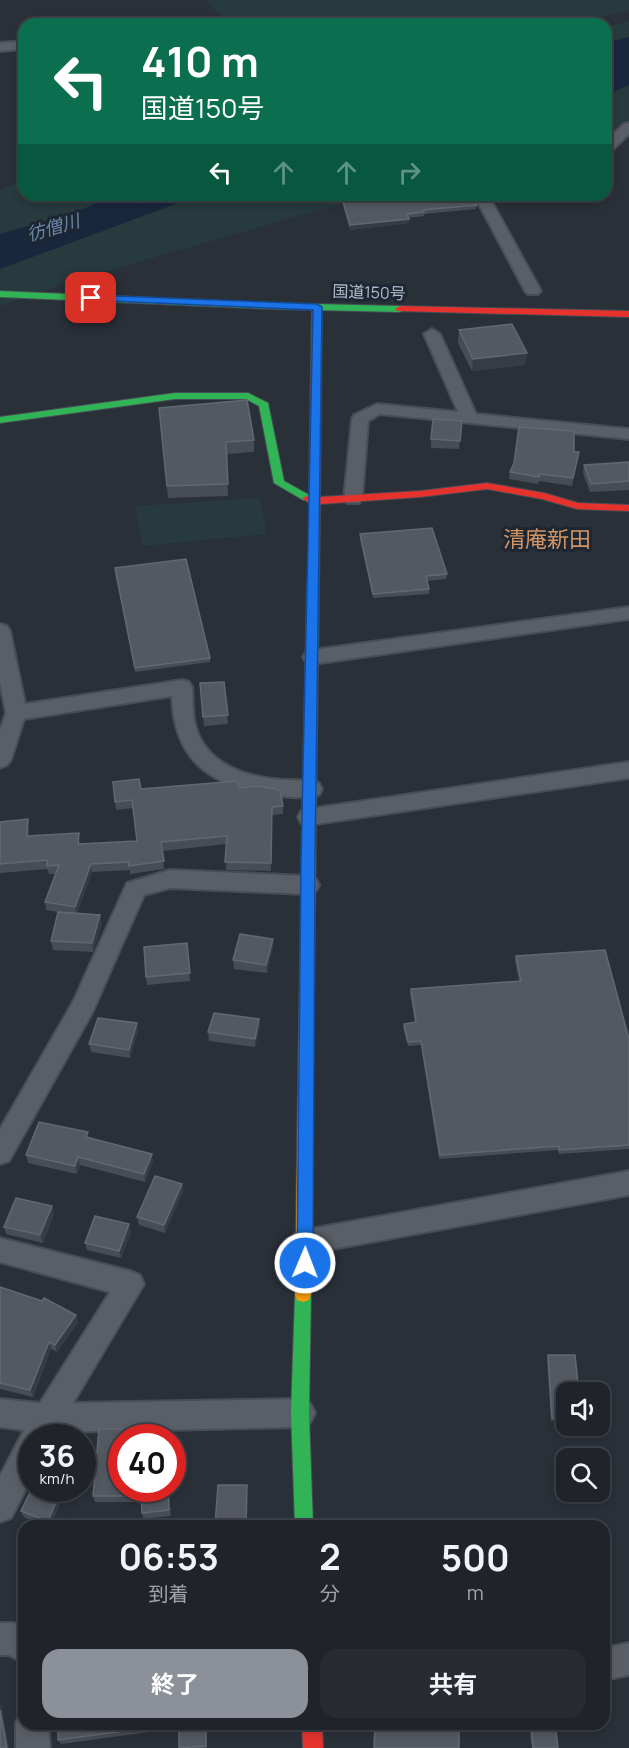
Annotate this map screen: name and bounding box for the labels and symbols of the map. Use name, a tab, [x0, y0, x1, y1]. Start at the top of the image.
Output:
water label: 彷僧川	[24, 207, 84, 246]
pin	[65, 272, 116, 323]
street label: 国道150号	[332, 280, 406, 304]
district label: 清庵新田	[503, 524, 591, 554]
position arrow	[273, 1231, 337, 1295]
speed limit sign: 40	[108, 1424, 186, 1502]

